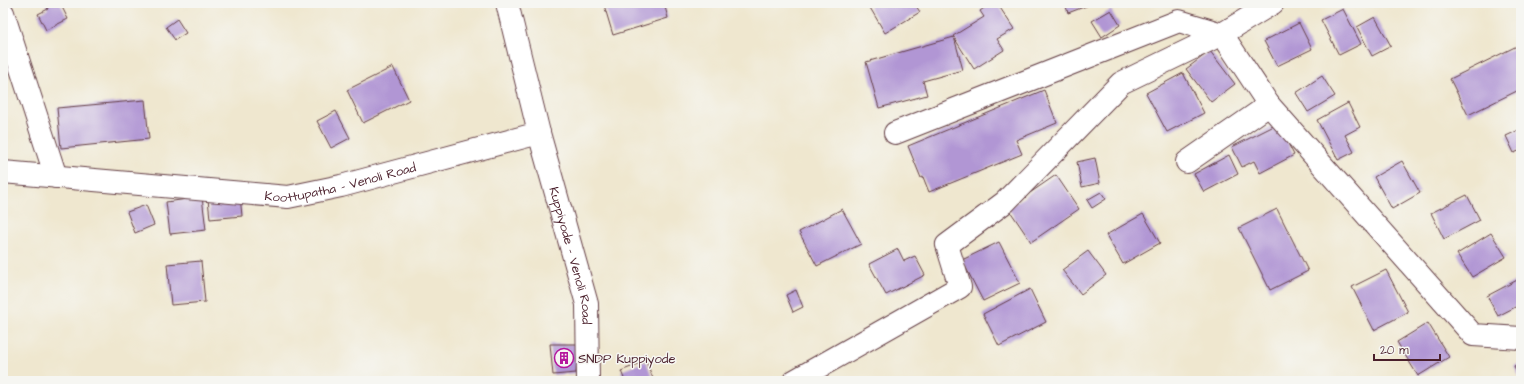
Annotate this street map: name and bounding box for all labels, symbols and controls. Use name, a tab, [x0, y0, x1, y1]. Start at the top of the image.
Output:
street label: Koottupatha - Venoli Road	[264, 158, 418, 207]
street label: Kuppiyode - Venoli Road	[545, 185, 595, 325]
scale bar	[1374, 336, 1440, 362]
text: 20 m	[1380, 342, 1409, 359]
building icon: SNDP Kuppiyode	[553, 347, 575, 369]
place label: SNDP Kuppiyode	[578, 350, 676, 369]

